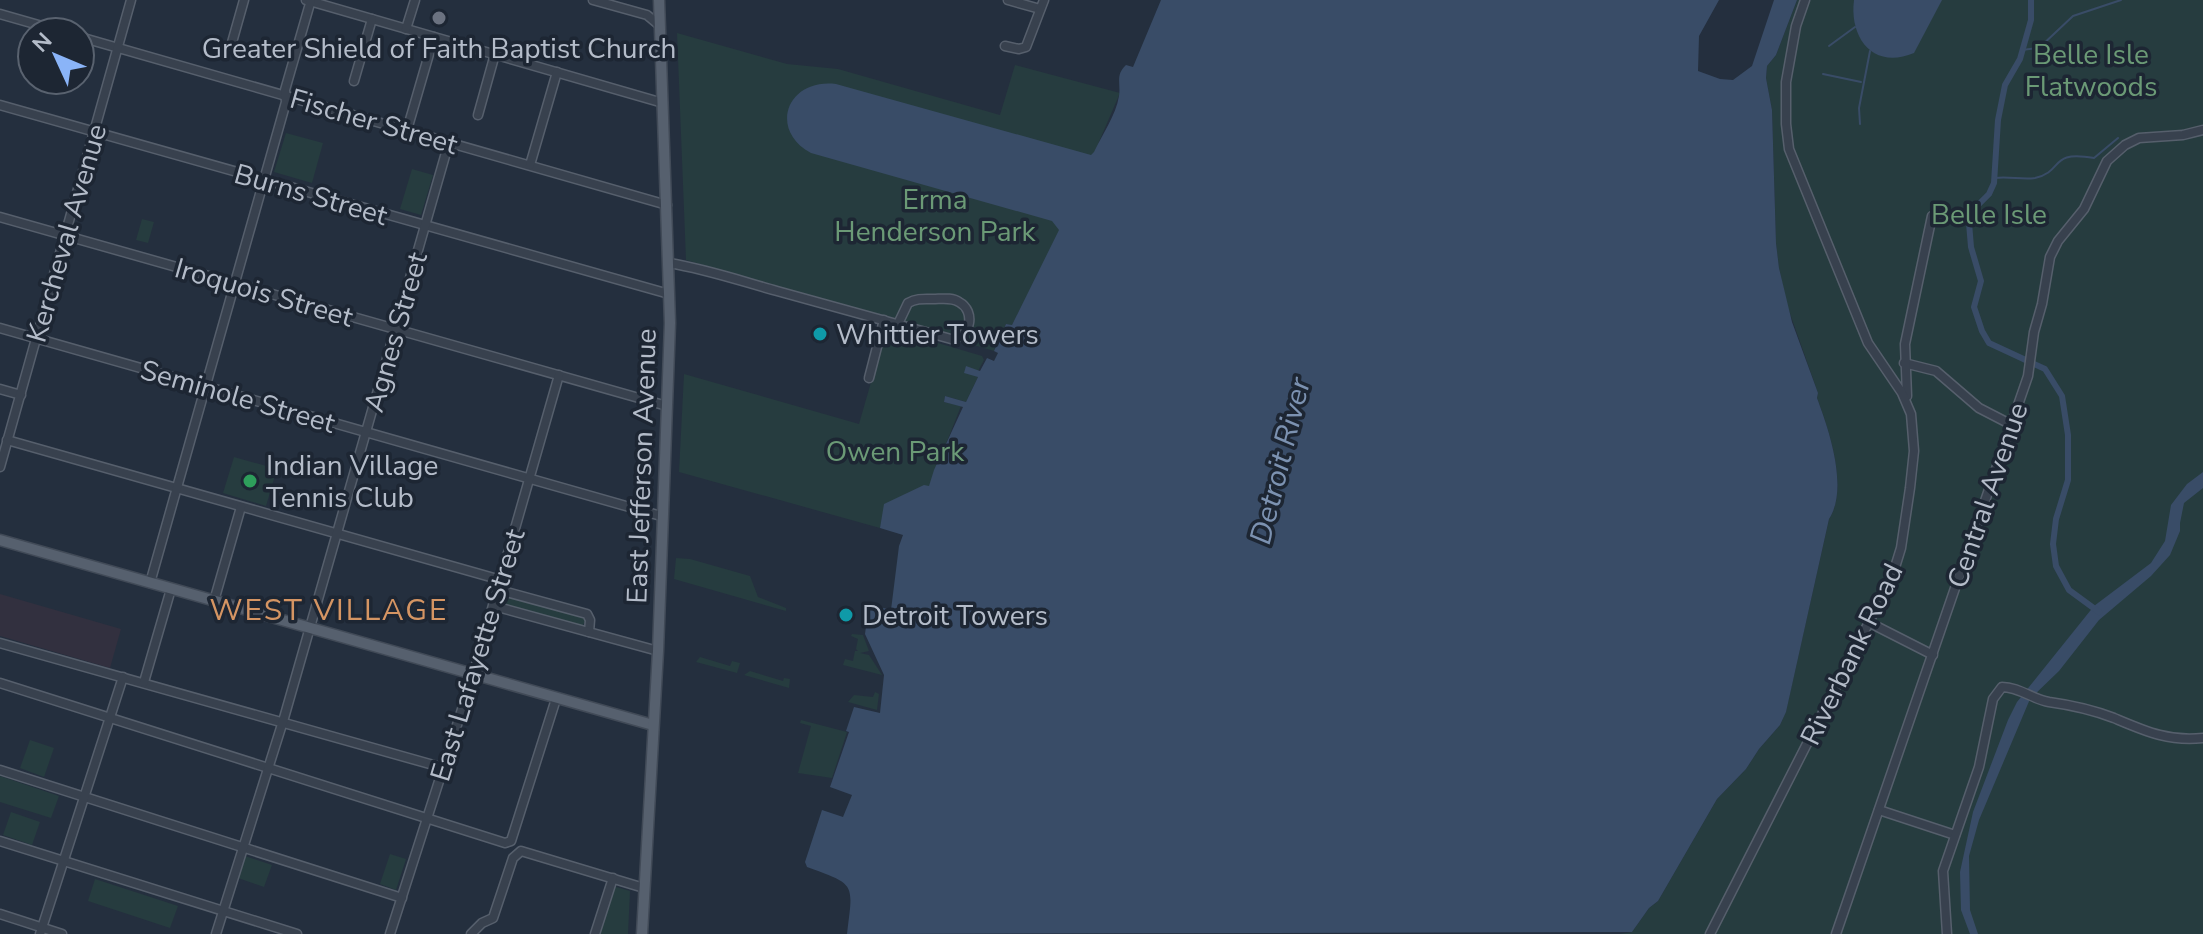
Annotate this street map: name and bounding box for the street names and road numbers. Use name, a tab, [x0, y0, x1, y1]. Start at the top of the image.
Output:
street label: Fischer Street	[285, 80, 462, 164]
street label: Kercheval Avenue	[18, 120, 116, 347]
street label: Burns Street	[230, 155, 392, 235]
street label: Agnes Street	[355, 248, 437, 417]
street label: Iroquois Street	[170, 249, 357, 337]
street label: East Jefferson Avenue	[618, 328, 666, 604]
street label: Seminole Street	[136, 351, 340, 443]
street label: Central Avenue	[1938, 397, 2037, 593]
street label: East Lafayette Street	[422, 524, 534, 786]
street label: Riverbank Road	[1791, 557, 1912, 752]

